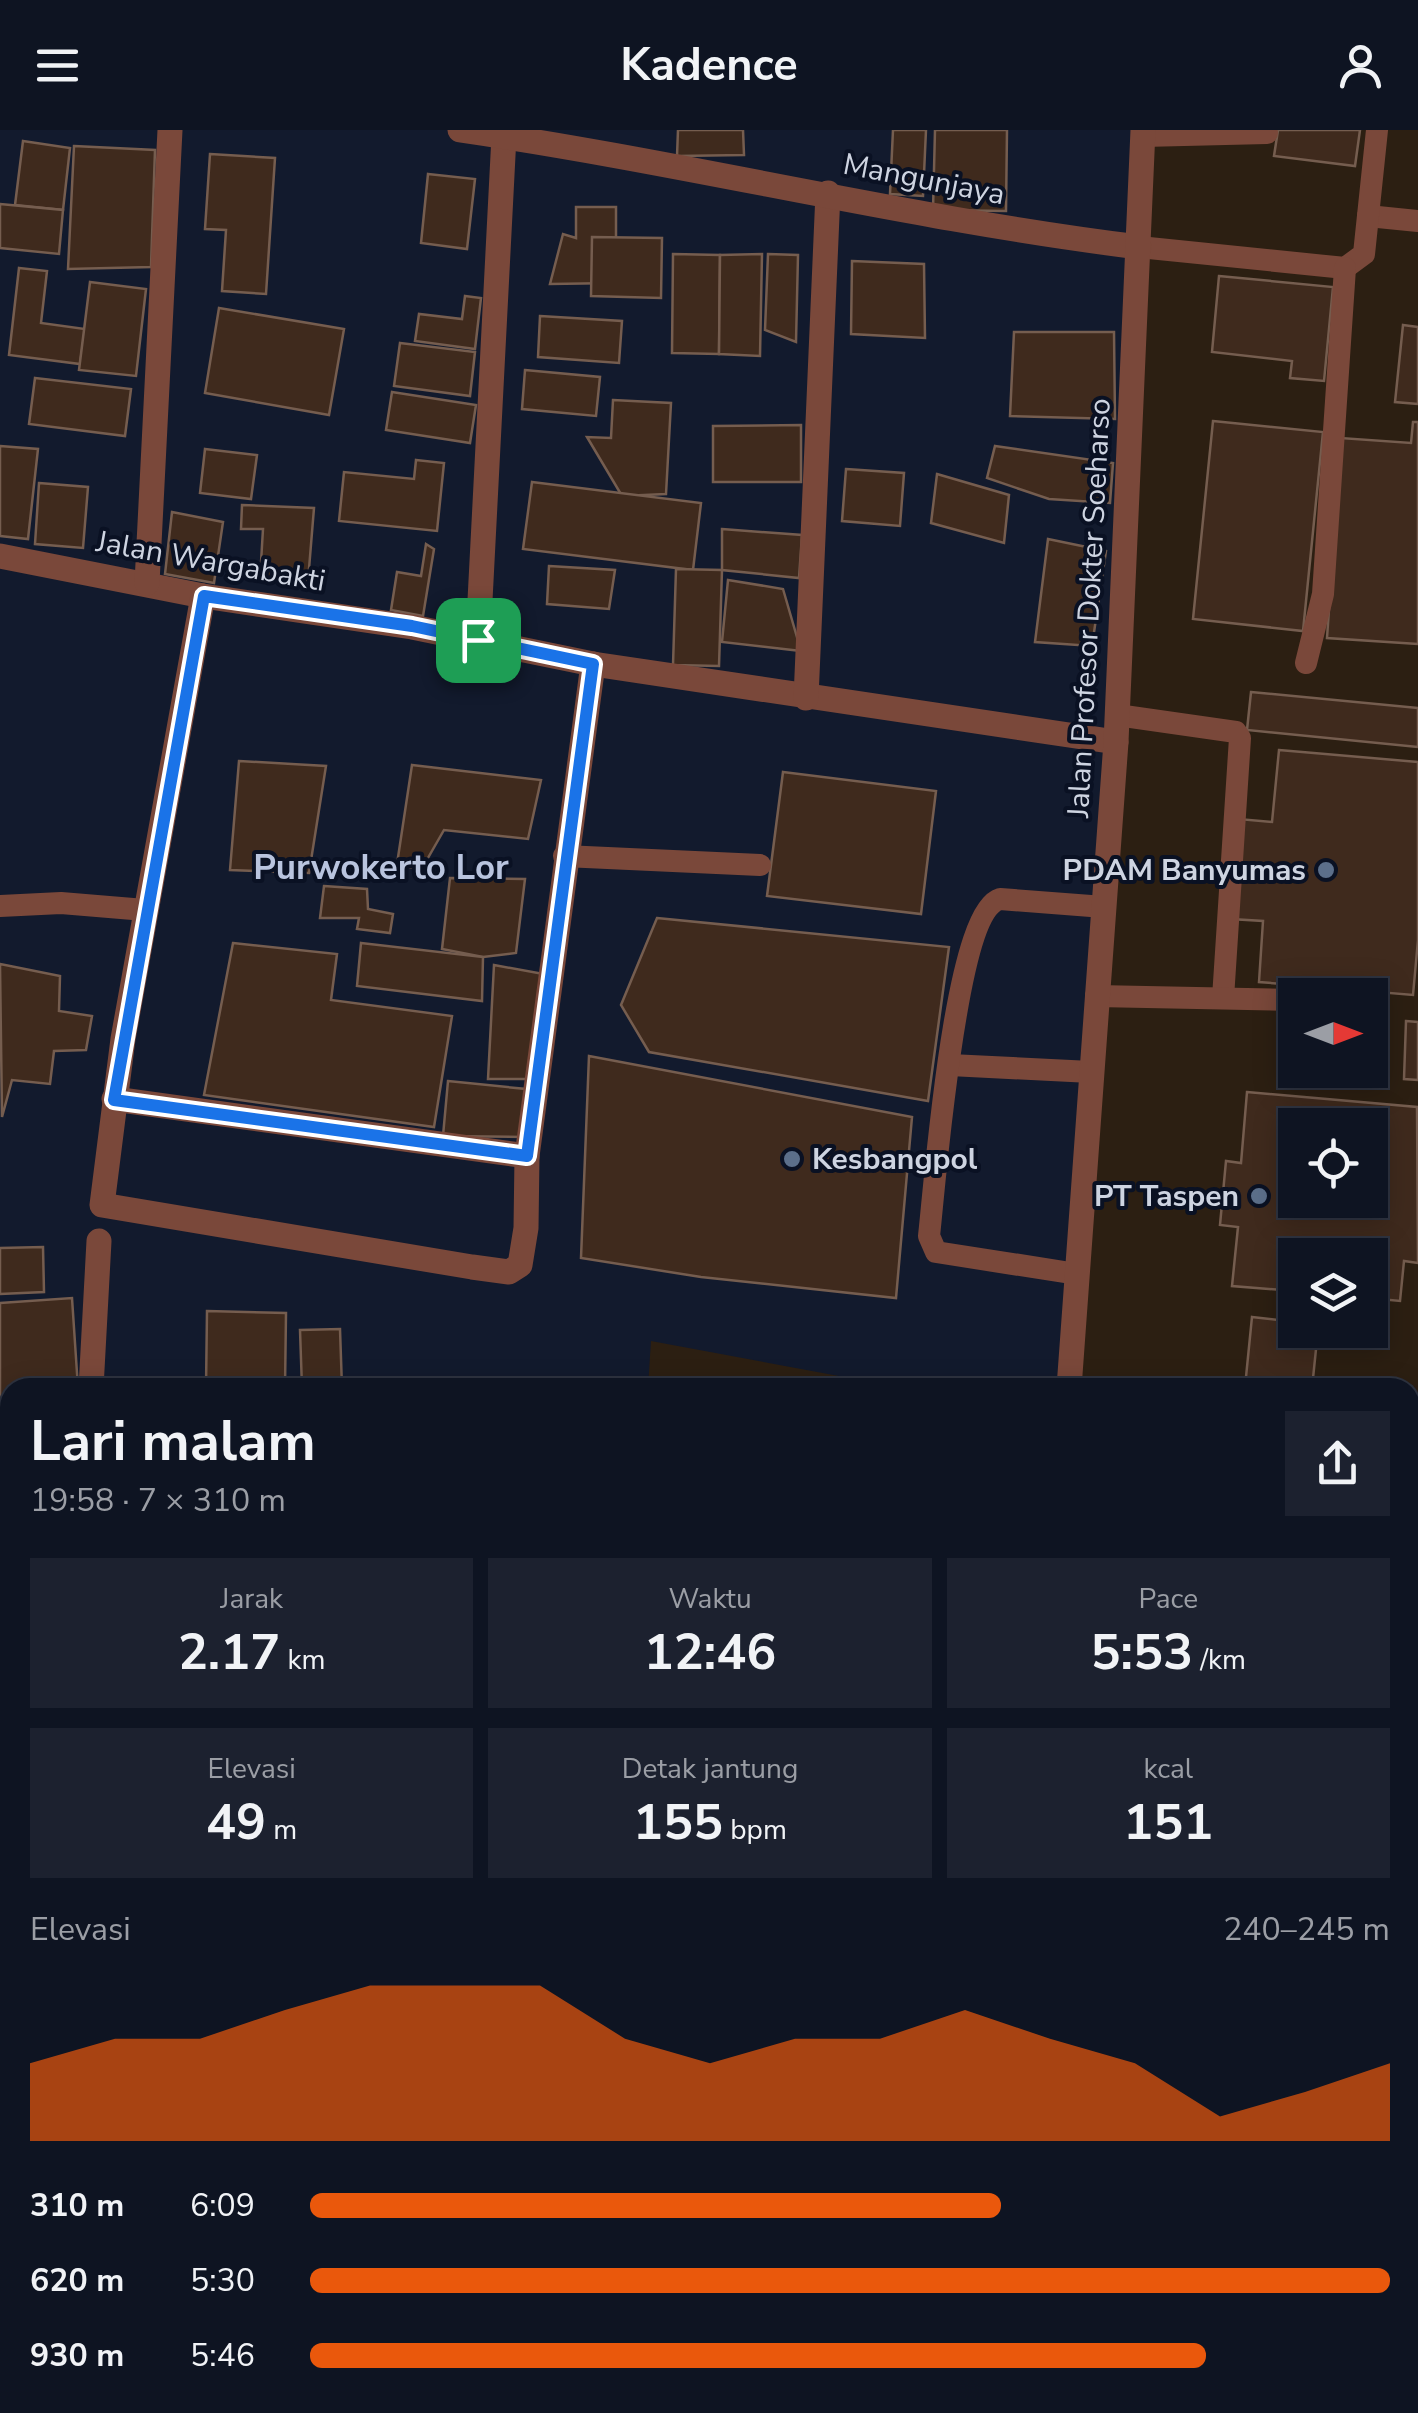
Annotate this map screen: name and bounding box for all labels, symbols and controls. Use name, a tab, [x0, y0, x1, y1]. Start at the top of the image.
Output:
text: Kadence	[620, 35, 798, 96]
icon: menu	[30, 38, 85, 93]
icon: person	[1333, 38, 1388, 93]
street label: Mangunjaya	[840, 144, 1008, 215]
street label: Jalan Profesor Dokter Soeharso	[1058, 397, 1121, 820]
street label: Jalan Wargabakti	[92, 521, 329, 602]
pin	[436, 598, 521, 683]
icon: arrive	[451, 613, 506, 668]
district label: Purwokerto Lor	[253, 844, 509, 891]
place label: PDAM Banyumas	[1063, 850, 1306, 891]
marker: PDAM Banyumas	[1315, 859, 1337, 881]
north arrow	[1278, 978, 1388, 1088]
map controls	[1278, 978, 1388, 1348]
button: locate	[1278, 1108, 1388, 1218]
place label: Kesbangpol	[812, 1139, 978, 1180]
marker: Kesbangpol	[781, 1148, 803, 1170]
place label: PT Taspen	[1094, 1176, 1239, 1217]
marker: PT Taspen	[1248, 1185, 1270, 1207]
button: layers	[1278, 1238, 1388, 1348]
text: Lari malam	[30, 1404, 316, 1479]
button: share	[1285, 1411, 1390, 1516]
text: 19:58 · 7 × 310 m	[30, 1479, 286, 1522]
text: Jarak	[220, 1580, 283, 1618]
text: Waktu	[668, 1580, 752, 1618]
text: Pace	[1139, 1580, 1198, 1618]
text: 2.17	[178, 1618, 280, 1687]
text: 12:46	[644, 1618, 776, 1687]
text: 5:53	[1091, 1618, 1193, 1687]
text: km	[280, 1641, 325, 1679]
text: /km	[1193, 1641, 1246, 1679]
text: Elevasi	[208, 1750, 296, 1788]
text: Detak jantung	[622, 1750, 798, 1788]
text: kcal	[1144, 1750, 1193, 1788]
text: 49	[206, 1788, 266, 1857]
text: 155	[633, 1788, 723, 1857]
text: 151	[1123, 1788, 1213, 1857]
text: m	[266, 1811, 297, 1849]
text: bpm	[723, 1811, 787, 1849]
text: Elevasi	[30, 1908, 131, 1951]
text: 240–245 m	[1223, 1908, 1390, 1951]
text: 310 m	[30, 2184, 124, 2227]
text: 6:09	[190, 2184, 255, 2227]
text: 620 m	[30, 2259, 124, 2302]
text: 5:30	[190, 2259, 255, 2302]
text: 930 m	[30, 2334, 124, 2377]
text: 5:46	[190, 2334, 255, 2377]

